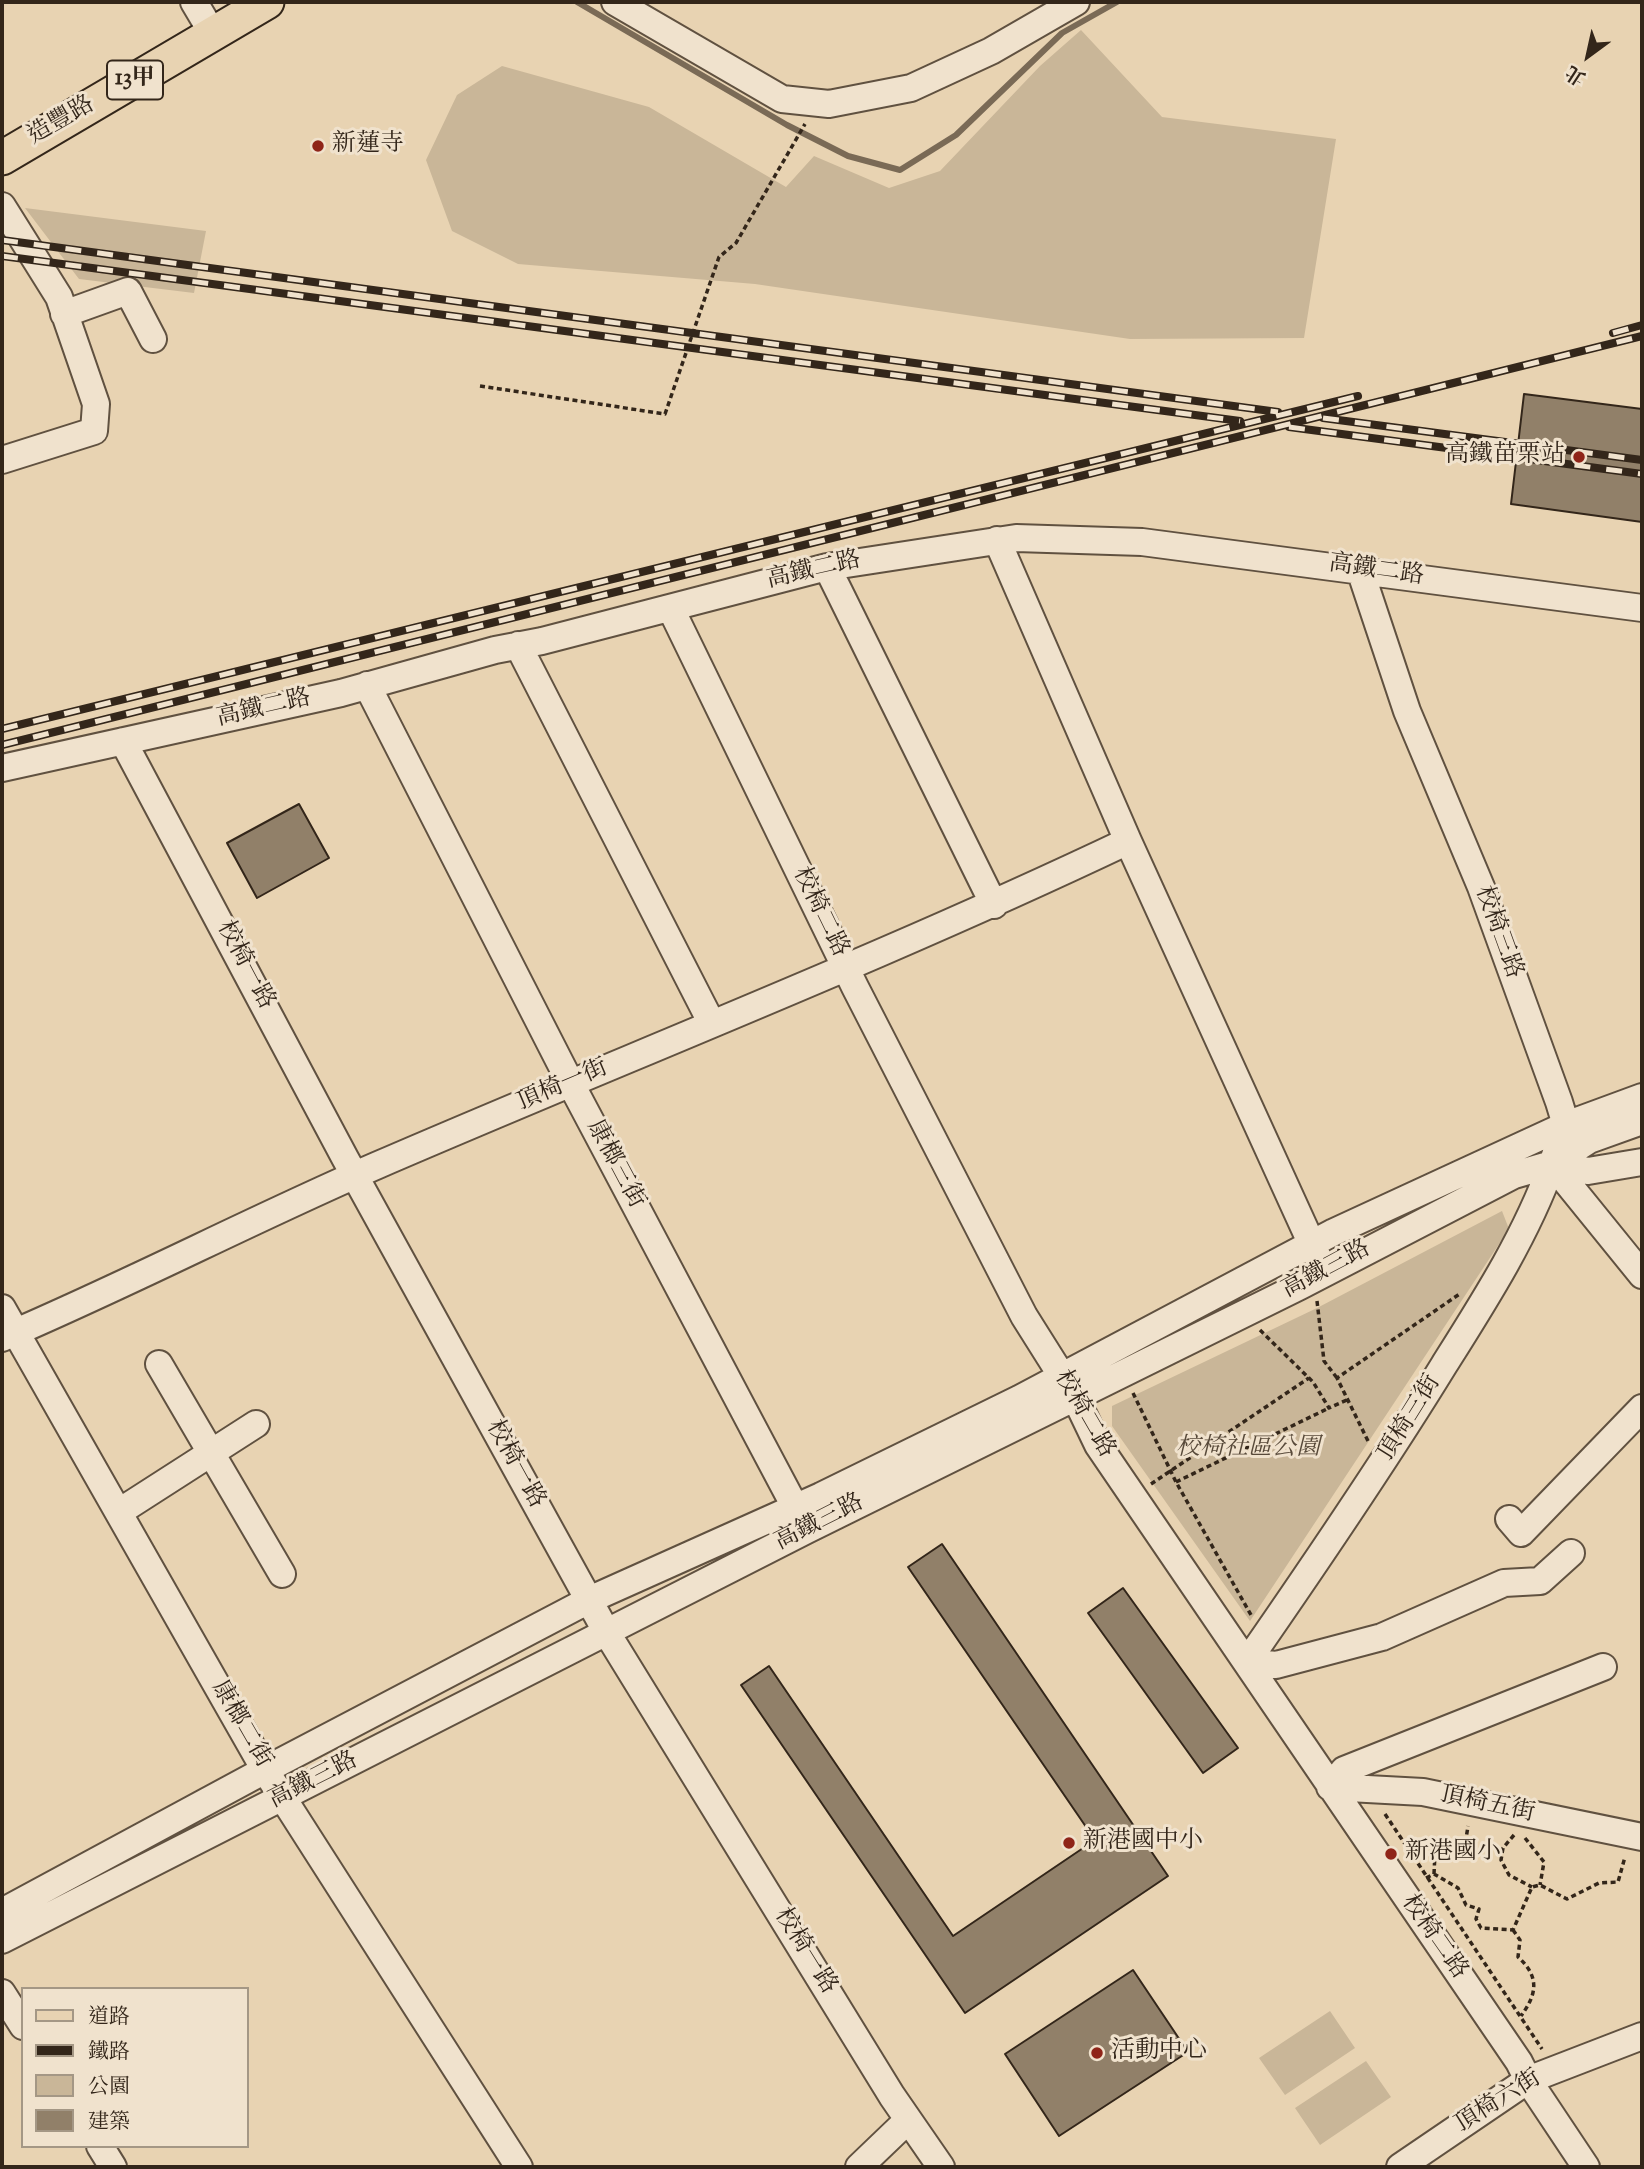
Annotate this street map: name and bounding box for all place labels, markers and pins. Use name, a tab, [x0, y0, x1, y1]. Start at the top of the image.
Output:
place label: 新蓮寺	[332, 132, 404, 160]
marker: 新蓮寺	[310, 138, 326, 154]
place label: 高鐵苗栗站	[1445, 443, 1565, 471]
marker: 高鐵苗栗站	[1571, 449, 1587, 465]
place label: 新港國中小	[1083, 1829, 1203, 1857]
marker: 新港國中小	[1061, 1835, 1077, 1851]
place label: 新港國小	[1405, 1840, 1501, 1868]
marker: 新港國小	[1383, 1846, 1399, 1862]
place label: 活動中心	[1111, 2039, 1207, 2067]
marker: 活動中心	[1089, 2045, 1105, 2061]

